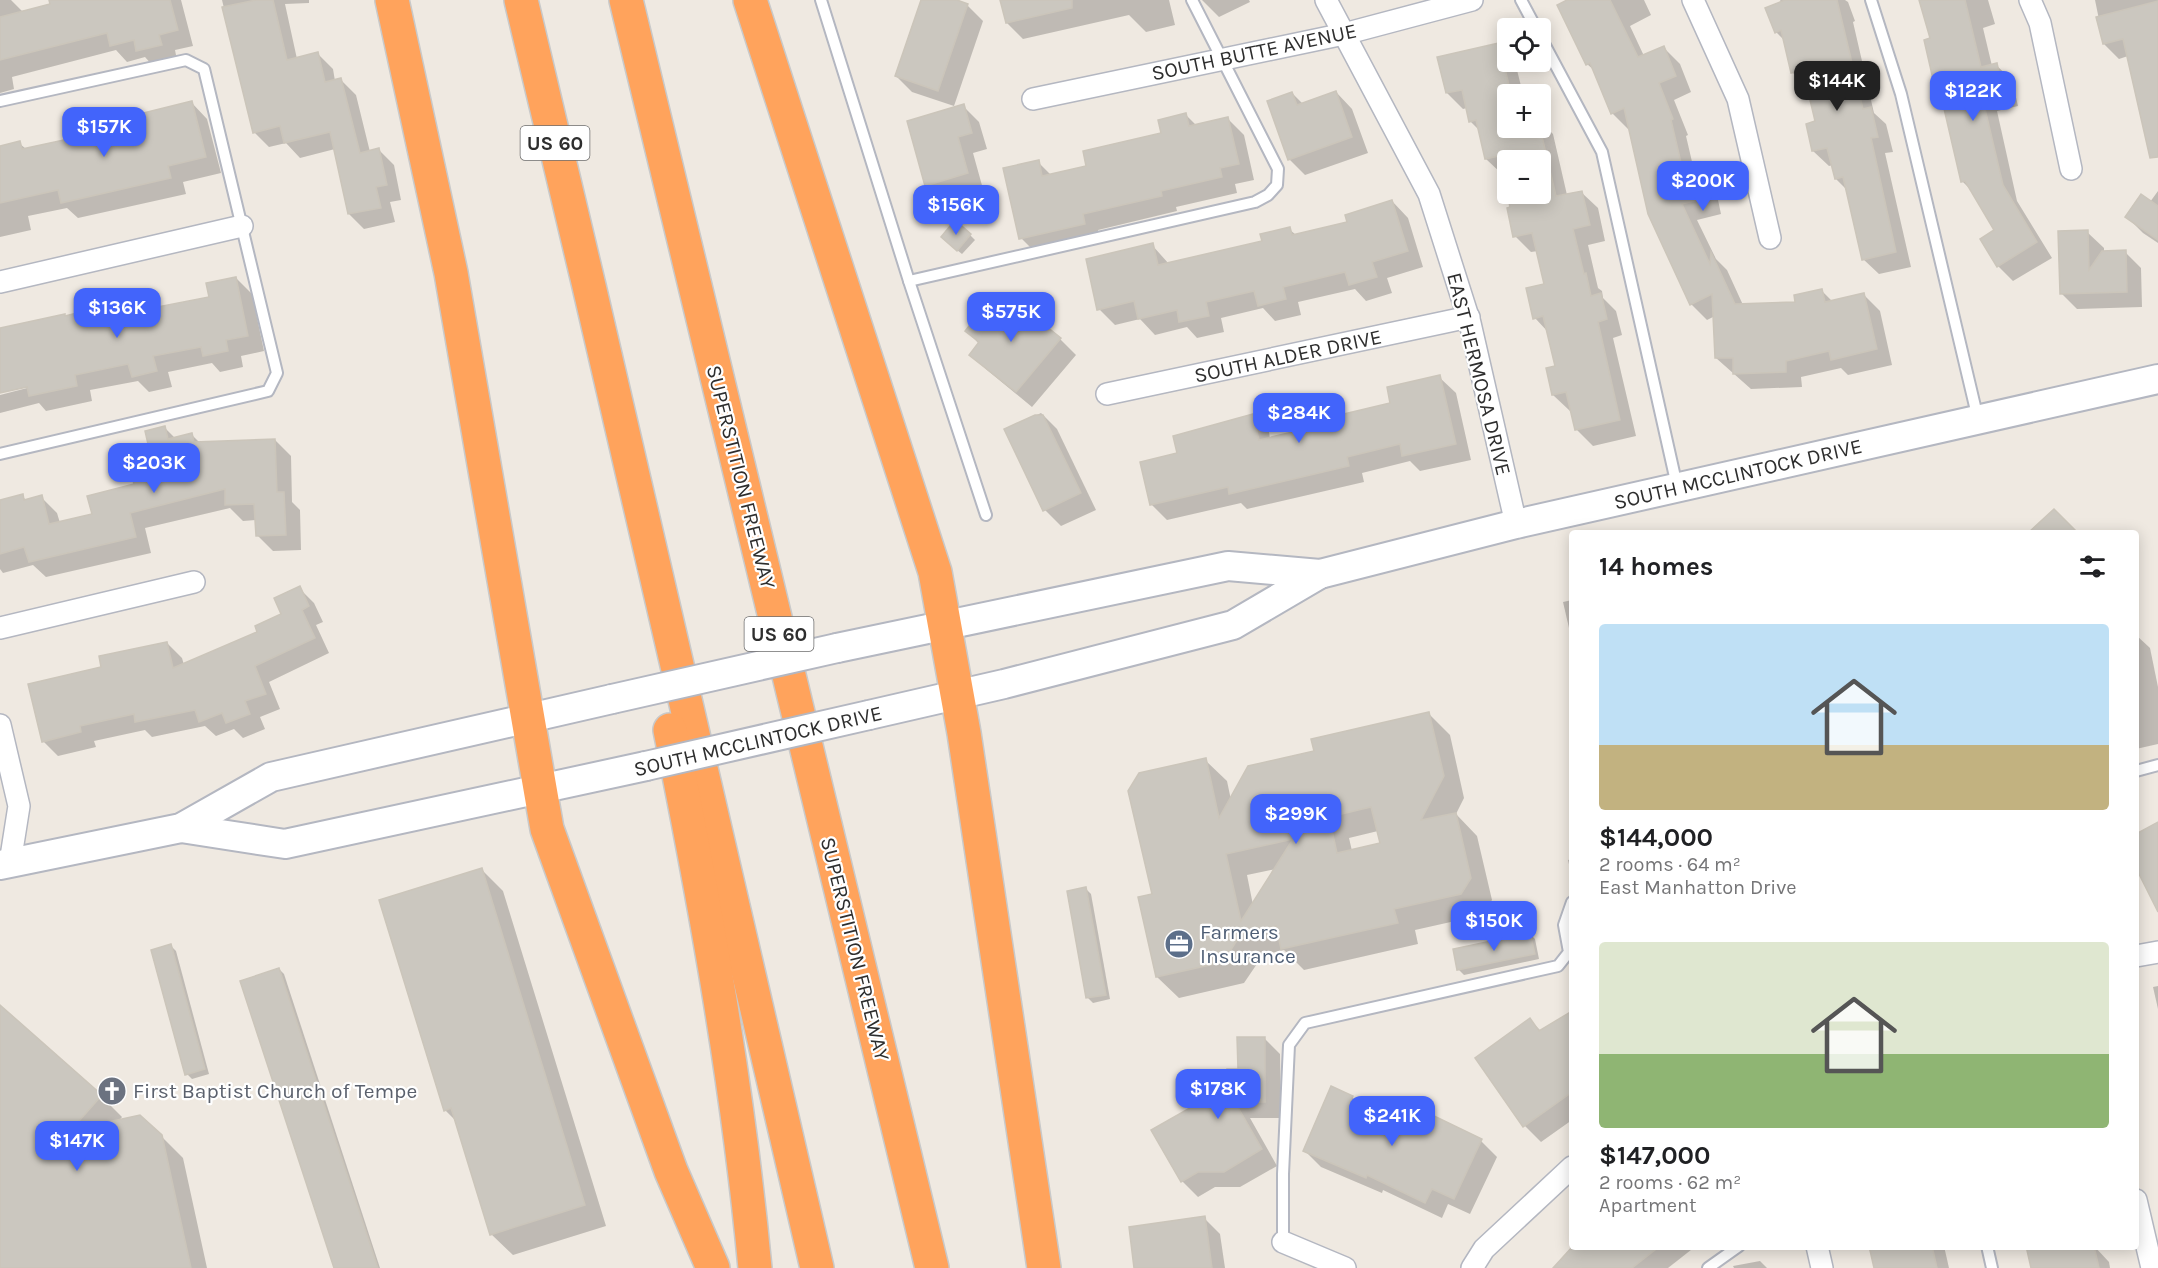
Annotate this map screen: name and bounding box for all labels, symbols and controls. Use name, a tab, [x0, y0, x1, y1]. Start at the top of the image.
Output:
map controls	[1497, 18, 1551, 204]
button: locate	[1497, 18, 1551, 72]
street label: SOUTH BUTTE AVENUE	[1149, 19, 1359, 85]
pin: $144K	[1795, 61, 1879, 112]
text: $144K	[1808, 69, 1866, 92]
pin: $122K	[1931, 71, 2015, 122]
text: $122K	[1944, 79, 2002, 102]
button: +	[1497, 84, 1551, 138]
pin: $157K	[62, 107, 146, 158]
text: $157K	[76, 115, 132, 138]
road number: US 60	[520, 126, 590, 160]
button: −	[1497, 150, 1551, 204]
pin: $200K	[1661, 161, 1745, 212]
text: $200K	[1671, 169, 1735, 192]
pin: $156K	[914, 185, 998, 236]
text: $156K	[927, 193, 985, 216]
street label: EAST HERMOSA DRIVE	[1442, 270, 1516, 478]
pin: $136K	[75, 288, 159, 339]
pin: $575K	[969, 292, 1053, 343]
text: $136K	[88, 296, 146, 319]
text: $575K	[981, 300, 1041, 323]
street label: SOUTH ALDER DRIVE	[1192, 324, 1384, 388]
street label: SUPERSTITION FREEWAY	[702, 363, 781, 592]
pin: $284K	[1257, 393, 1341, 444]
text: $284K	[1267, 401, 1331, 424]
street label: SOUTH MCCLINTOCK DRIVE	[1612, 434, 1864, 514]
pin: $203K	[112, 443, 196, 494]
text: $203K	[122, 451, 186, 474]
icon: filters	[2076, 550, 2109, 583]
text: 14 homes	[1599, 551, 1713, 582]
road number: US 60	[744, 617, 814, 651]
icon: home	[1800, 663, 1908, 771]
street label: SOUTH MCCLINTOCK DRIVE	[632, 701, 884, 781]
pin: $299K	[1254, 794, 1338, 845]
text: $299K	[1264, 802, 1328, 825]
text: $144,000	[1599, 822, 1713, 853]
street label: SUPERSTITION FREEWAY	[816, 835, 895, 1064]
text: 2 rooms · 64 m²	[1599, 853, 1741, 876]
text: East Manhatton Drive	[1599, 876, 1797, 899]
pin: $150K	[1452, 901, 1536, 952]
text: $150K	[1465, 909, 1523, 932]
place label: Farmers Insurance	[1200, 920, 1296, 968]
office icon: Farmers Insurance	[1163, 928, 1195, 960]
icon: home	[1800, 981, 1908, 1089]
pin: $178K	[1176, 1069, 1260, 1120]
church icon: First Baptist Church of Tempe	[96, 1075, 128, 1107]
text: $178K	[1190, 1077, 1246, 1100]
place label: First Baptist Church of Tempe	[133, 1079, 417, 1103]
pin: $241K	[1350, 1096, 1434, 1147]
text: $241K	[1363, 1104, 1421, 1127]
pin: $147K	[35, 1121, 119, 1172]
text: $147K	[49, 1129, 105, 1152]
text: $147,000	[1599, 1140, 1711, 1171]
text: 2 rooms · 62 m²	[1599, 1171, 1741, 1194]
text: Apartment	[1599, 1194, 1697, 1217]

